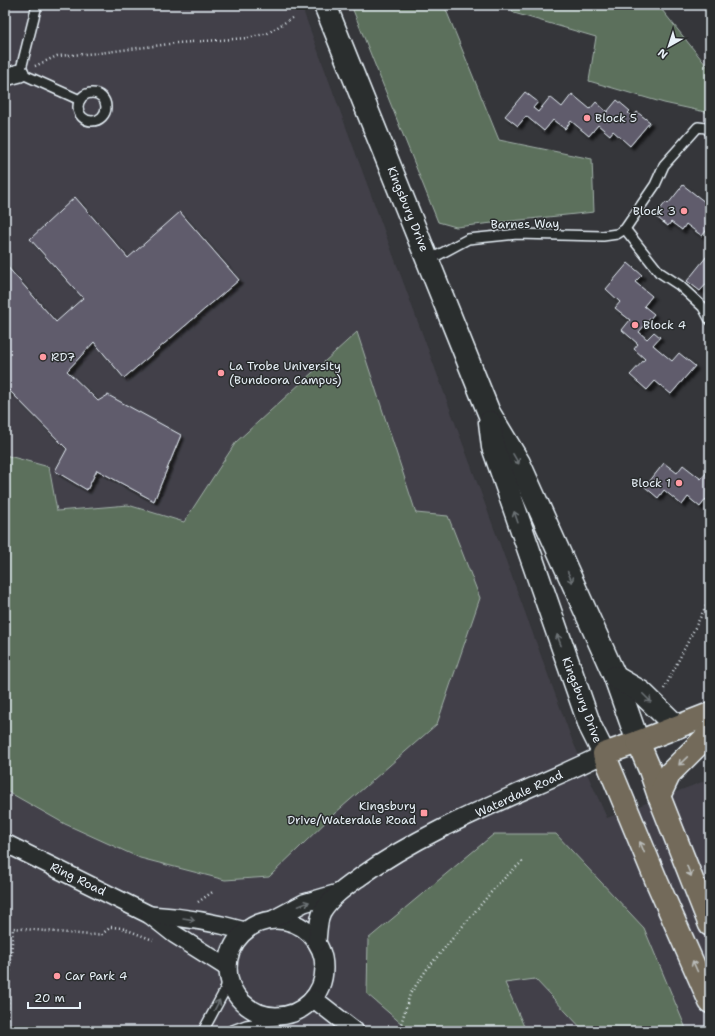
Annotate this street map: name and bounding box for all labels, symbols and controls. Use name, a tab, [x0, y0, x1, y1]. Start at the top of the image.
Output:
north arrow	[649, 26, 689, 66]
text: N	[655, 45, 671, 62]
place label: Block 5	[595, 110, 637, 126]
marker: Block 5	[582, 113, 592, 123]
street label: Kingsbury Drive	[384, 164, 433, 254]
place label: Block 3	[633, 203, 676, 219]
marker: Block 3	[679, 206, 689, 216]
street label: Barnes Way	[491, 215, 560, 233]
place label: Block 4	[643, 317, 686, 333]
marker: Block 4	[630, 320, 640, 330]
place label: RD7	[51, 349, 75, 365]
marker: RD7	[38, 352, 48, 362]
place label: La Trobe University (Bundoora Campus)	[229, 358, 342, 388]
marker: La Trobe University (Bundoora Campus)	[216, 368, 226, 378]
one-way arrow	[513, 453, 521, 465]
place label: Block 1	[631, 475, 671, 491]
marker: Block 1	[674, 478, 684, 488]
one-way arrow	[512, 511, 520, 523]
one-way arrow	[567, 571, 574, 583]
one-way arrow	[555, 633, 562, 646]
street label: Kingsbury Drive	[558, 655, 606, 745]
one-way arrow	[642, 693, 652, 703]
one-way arrow	[678, 756, 688, 765]
street label: Waterdale Road	[473, 767, 566, 821]
place label: Kingsbury Drive/Waterdale Road	[287, 798, 416, 828]
marker: Kingsbury Drive/Waterdale Road	[419, 808, 429, 818]
one-way arrow	[638, 841, 646, 853]
street label: Ring Road	[47, 859, 109, 900]
one-way arrow	[686, 865, 693, 877]
one-way arrow	[298, 900, 310, 907]
one-way arrow	[182, 915, 195, 923]
one-way arrow	[690, 960, 698, 972]
place label: Car Park 4	[65, 968, 128, 984]
marker: Car Park 4	[52, 971, 62, 981]
scale bar	[28, 984, 80, 1010]
text: 20 m	[34, 990, 65, 1006]
one-way arrow	[214, 999, 221, 1011]

